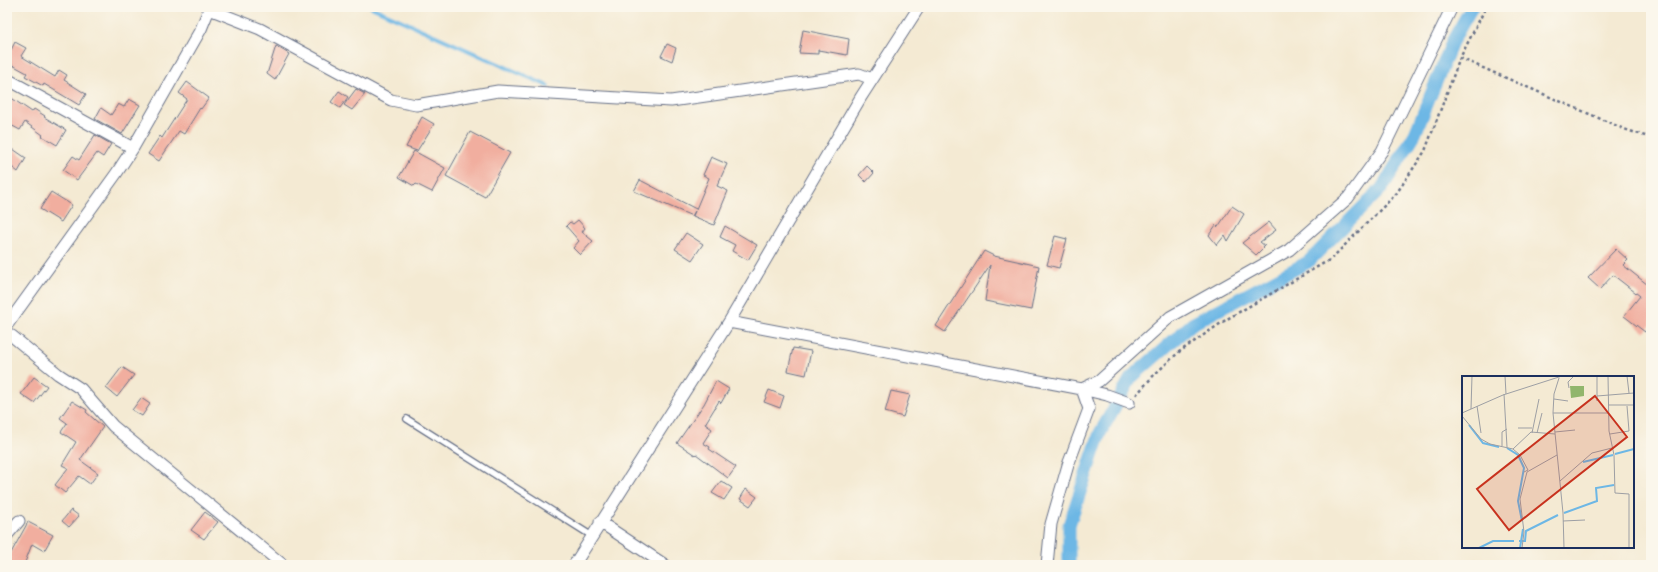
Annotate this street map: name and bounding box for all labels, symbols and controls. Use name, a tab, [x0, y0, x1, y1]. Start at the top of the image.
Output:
inset map	[1462, 376, 1634, 548]

